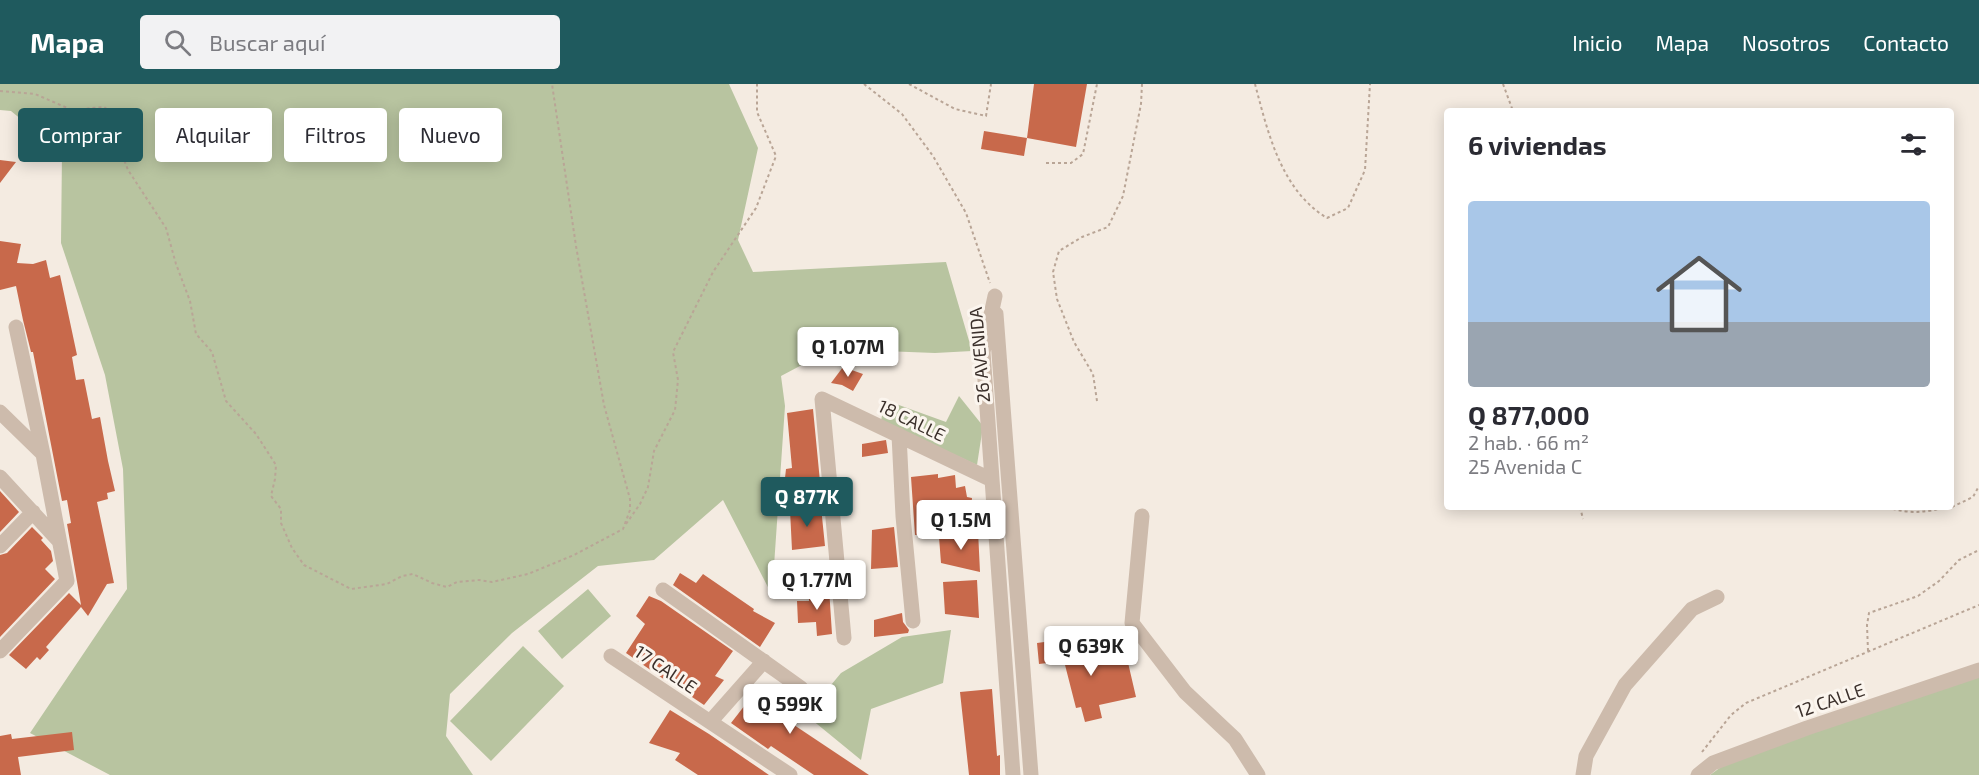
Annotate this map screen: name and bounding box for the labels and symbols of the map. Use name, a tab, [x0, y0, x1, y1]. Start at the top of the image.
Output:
street label: 26 AVENIDA	[964, 305, 994, 404]
pin: Q 1.07M	[793, 327, 903, 378]
street label: 18 CALLE	[875, 394, 949, 446]
pin: Q 877K	[758, 477, 856, 528]
pin: Q 1.5M	[912, 500, 1010, 551]
pin: Q 1.77M	[762, 560, 872, 611]
pin: Q 639K	[1042, 626, 1140, 677]
street label: 17 CALLE	[631, 640, 701, 698]
street label: 12 CALLE	[1793, 678, 1867, 722]
pin: Q 599K	[741, 684, 839, 735]

